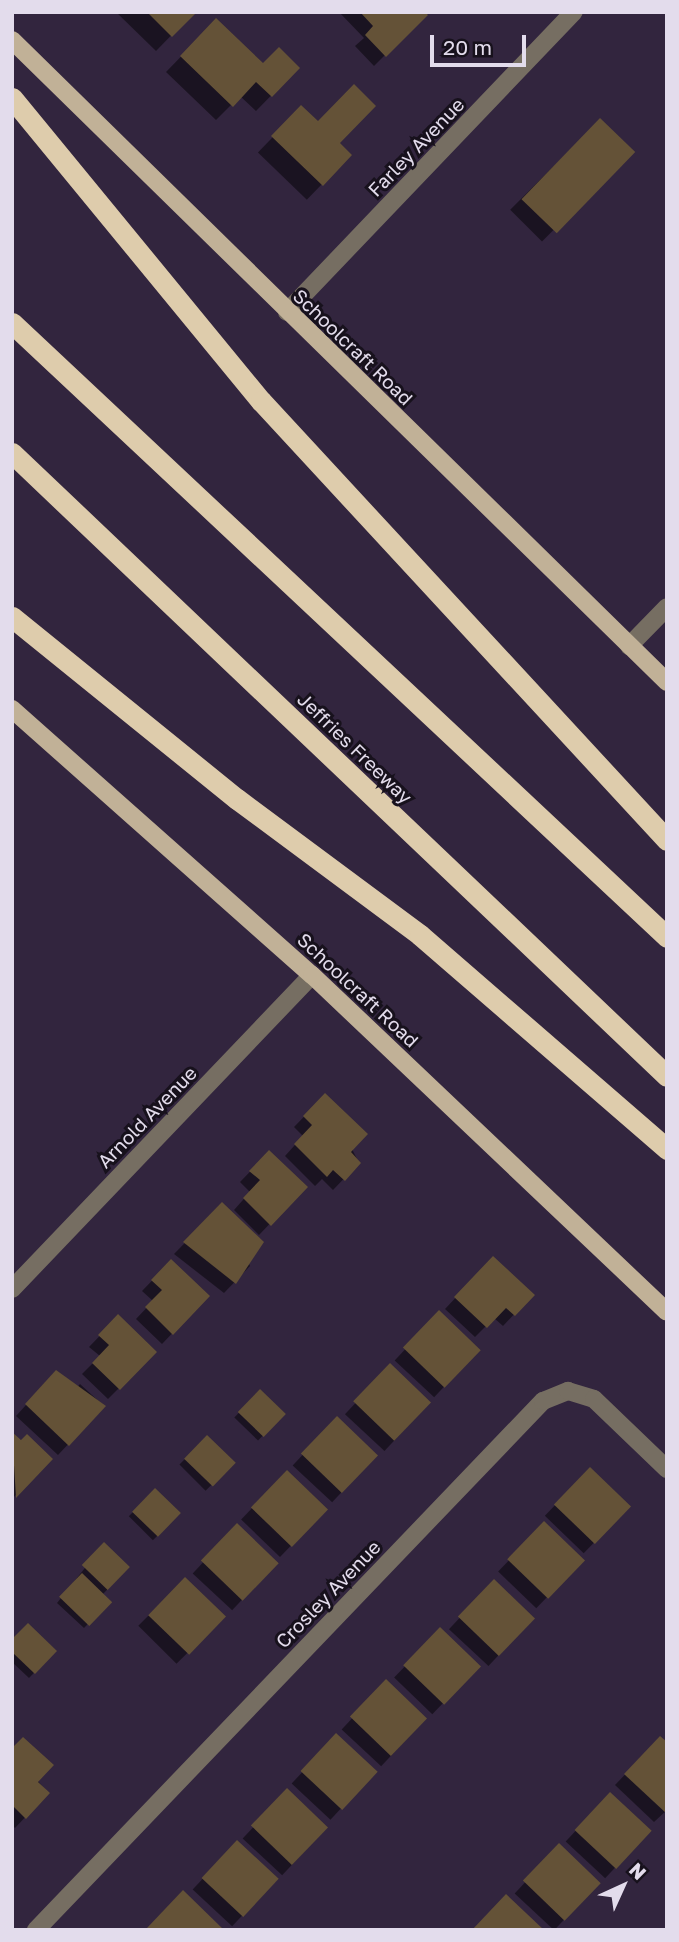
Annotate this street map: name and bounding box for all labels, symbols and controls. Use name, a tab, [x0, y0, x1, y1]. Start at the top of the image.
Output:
scale bar	[434, 21, 530, 65]
text: 20 m	[443, 34, 492, 60]
street label: Farley Avenue	[363, 93, 469, 201]
street label: Schoolcraft Road	[289, 284, 417, 410]
street label: Jeffries Freeway	[293, 688, 417, 808]
street label: Schoolcraft Road	[293, 928, 423, 1052]
street label: Arnold Avenue	[93, 1061, 201, 1173]
street label: Crosley Avenue	[271, 1536, 385, 1652]
north arrow	[588, 1851, 658, 1921]
text: N	[625, 1858, 651, 1884]

